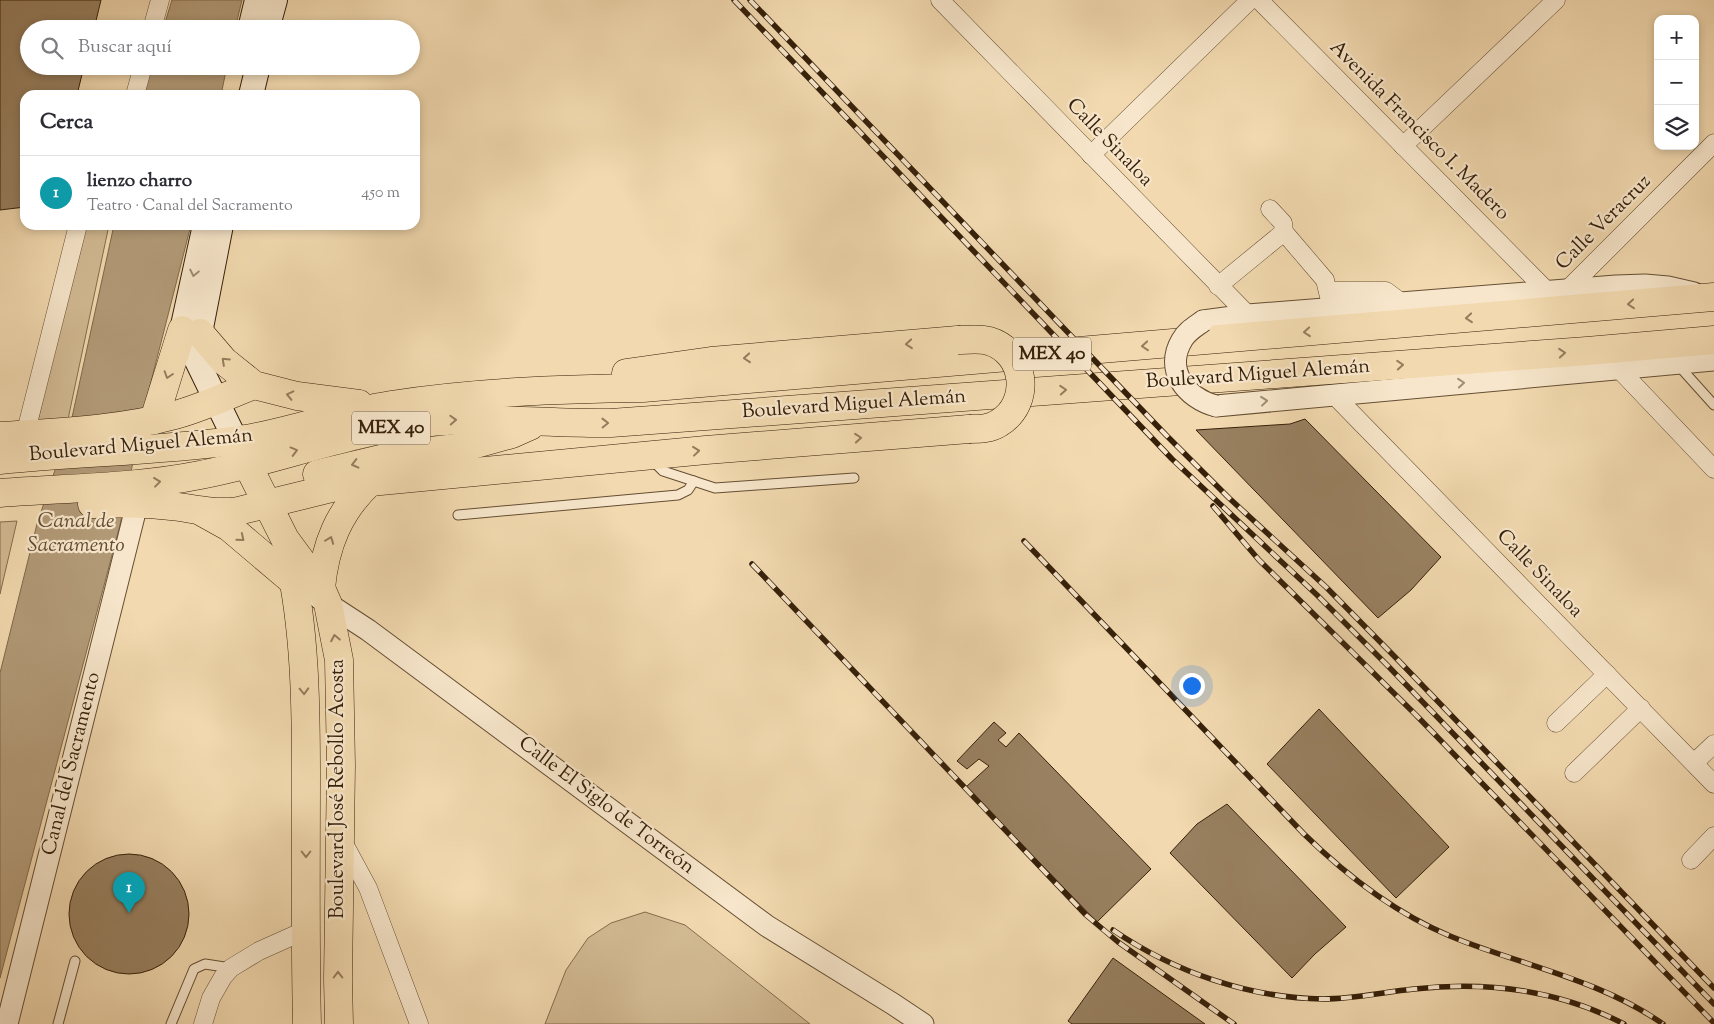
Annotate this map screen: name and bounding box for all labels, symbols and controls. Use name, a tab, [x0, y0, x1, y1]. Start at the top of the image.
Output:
map controls	[1654, 15, 1699, 150]
button: +	[1654, 15, 1699, 60]
search box	[20, 20, 420, 75]
icon: search	[38, 34, 66, 62]
text: Buscar aquí	[78, 34, 172, 61]
street label: Avenida Francisco I. Madero	[1322, 34, 1516, 228]
button: −	[1654, 60, 1699, 105]
street label: Calle Sinaloa	[1059, 92, 1159, 194]
button: layers	[1654, 105, 1699, 150]
text: Cerca	[40, 108, 93, 138]
text: lienzo charro	[87, 168, 192, 195]
street label: Calle Veracruz	[1549, 168, 1659, 278]
text: 1	[53, 182, 59, 205]
text: 450 m	[361, 182, 400, 205]
text: Teatro · Canal del Sacramento	[87, 195, 293, 218]
one-way arrow	[190, 268, 200, 277]
one-way arrow	[1626, 298, 1634, 309]
one-way arrow	[1464, 312, 1472, 323]
one-way arrow	[1302, 326, 1310, 337]
one-way arrow	[905, 338, 913, 349]
road number: MEX 40	[1013, 338, 1091, 370]
one-way arrow	[1141, 340, 1149, 351]
one-way arrow	[1558, 348, 1566, 359]
one-way arrow	[743, 352, 751, 363]
street label: Boulevard Miguel Alemán	[1145, 353, 1371, 397]
one-way arrow	[221, 358, 230, 367]
one-way arrow	[1396, 360, 1404, 371]
one-way arrow	[163, 370, 173, 378]
one-way arrow	[1457, 378, 1465, 389]
street label: Boulevard Miguel Alemán	[741, 383, 967, 427]
one-way arrow	[1060, 384, 1068, 395]
one-way arrow	[286, 390, 295, 401]
one-way arrow	[1261, 396, 1269, 407]
road number: MEX 40	[352, 412, 430, 444]
one-way arrow	[450, 415, 458, 426]
one-way arrow	[601, 418, 609, 428]
street label: Boulevard Miguel Alemán	[28, 422, 254, 470]
one-way arrow	[854, 433, 862, 444]
one-way arrow	[692, 446, 700, 457]
one-way arrow	[290, 447, 298, 457]
one-way arrow	[351, 458, 360, 469]
one-way arrow	[153, 477, 161, 488]
water label: Canal de Sacramento	[27, 507, 125, 561]
street label: Calle Sinaloa	[1489, 523, 1589, 625]
one-way arrow	[235, 532, 244, 540]
one-way arrow	[324, 536, 335, 545]
one-way arrow	[330, 634, 340, 643]
street label: Boulevard José Rebollo Acosta	[324, 659, 353, 919]
street label: Canal del Sacramento	[35, 669, 109, 859]
your location	[1179, 673, 1205, 699]
one-way arrow	[299, 688, 309, 695]
street label: Calle El Siglo de Torreón	[512, 730, 700, 882]
one-way arrow	[301, 850, 311, 858]
pin: 1	[113, 872, 145, 913]
one-way arrow	[333, 971, 343, 979]

